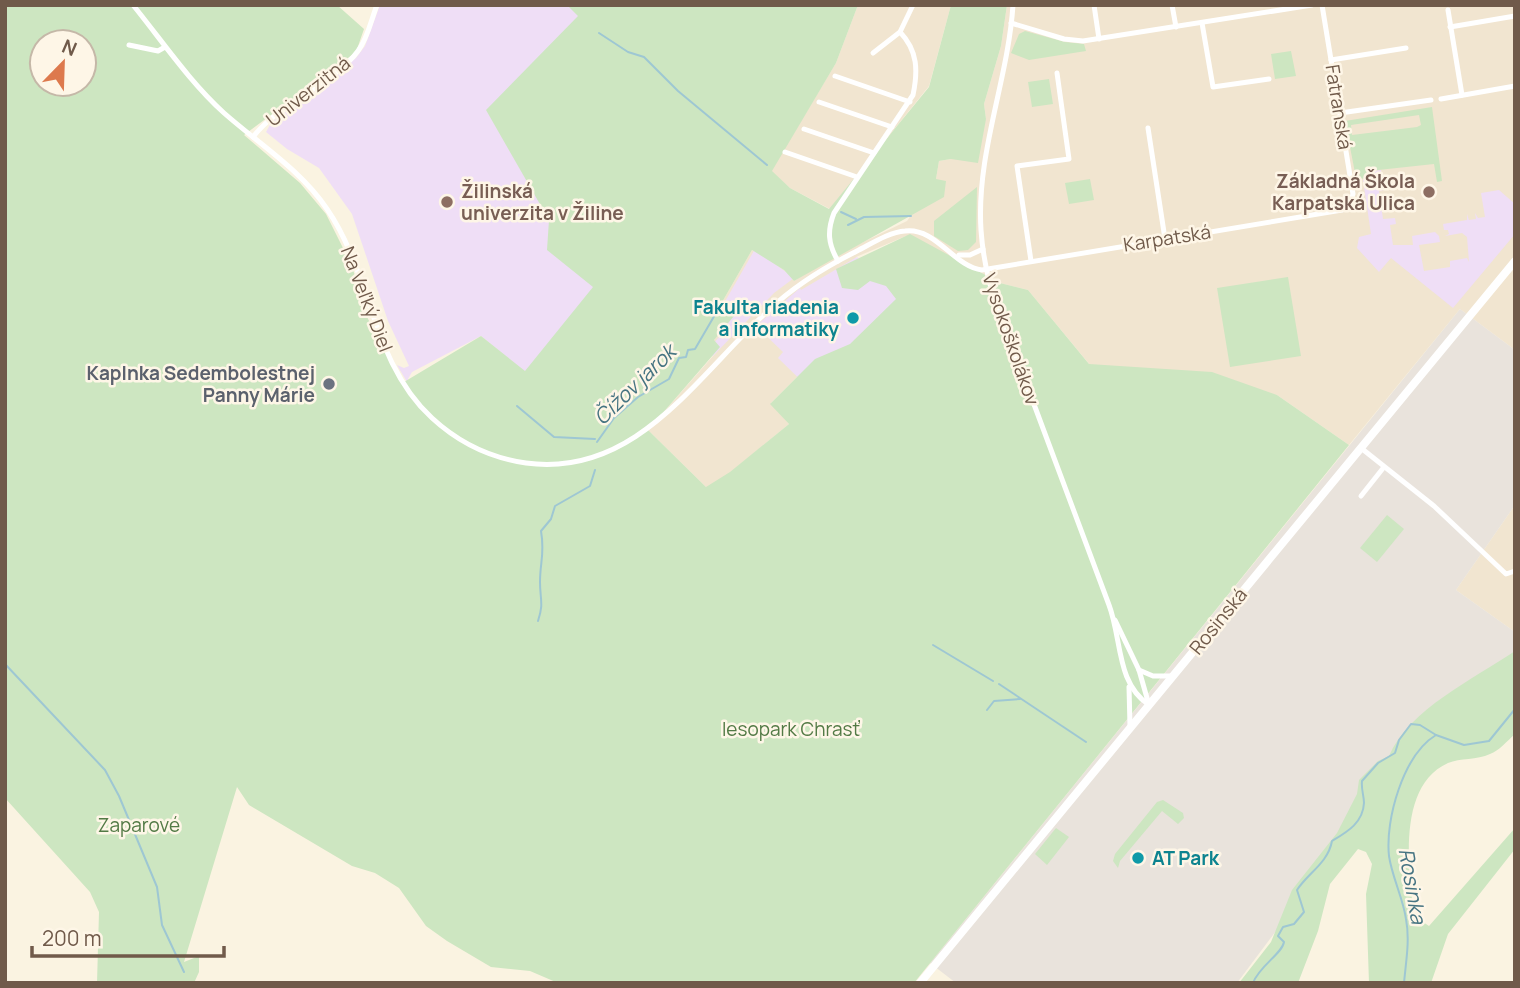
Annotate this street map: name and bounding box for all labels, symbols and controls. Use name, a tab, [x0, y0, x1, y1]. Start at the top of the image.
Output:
north arrow	[28, 28, 98, 98]
text: N	[58, 33, 81, 62]
street label: Univerzitná	[260, 50, 356, 132]
street label: Fatranská	[1319, 63, 1359, 151]
place label: Základná Škola Karpatská Ulica	[1272, 168, 1415, 216]
place label: Žilinská univerzita v Žiline	[461, 178, 624, 226]
marker: Základná Škola Karpatská Ulica	[1421, 184, 1437, 200]
marker: Žilinská univerzita v Žiline	[439, 194, 455, 210]
street label: Karpatská	[1121, 218, 1213, 258]
street label: Na Veľký Diel	[335, 242, 399, 356]
street label: Vysokoškolákov	[976, 269, 1046, 409]
place label: Fakulta riadenia a informatiky	[693, 294, 839, 342]
marker: Fakulta riadenia a informatiky	[845, 310, 861, 326]
water label: Čížov jarok	[587, 336, 683, 431]
place label: Kaplnka Sedembolestnej Panny Márie	[87, 360, 315, 408]
marker: Kaplnka Sedembolestnej Panny Márie	[321, 376, 337, 392]
street label: Rosinská	[1183, 582, 1253, 660]
park label: lesopark Chrasť	[722, 716, 860, 742]
park label: Zaparové	[98, 812, 180, 838]
place label: AT Park	[1152, 845, 1220, 871]
water label: Rosinka	[1393, 846, 1434, 927]
marker: AT Park	[1130, 850, 1146, 866]
scale bar	[32, 914, 224, 958]
text: 200 m	[42, 924, 102, 952]

